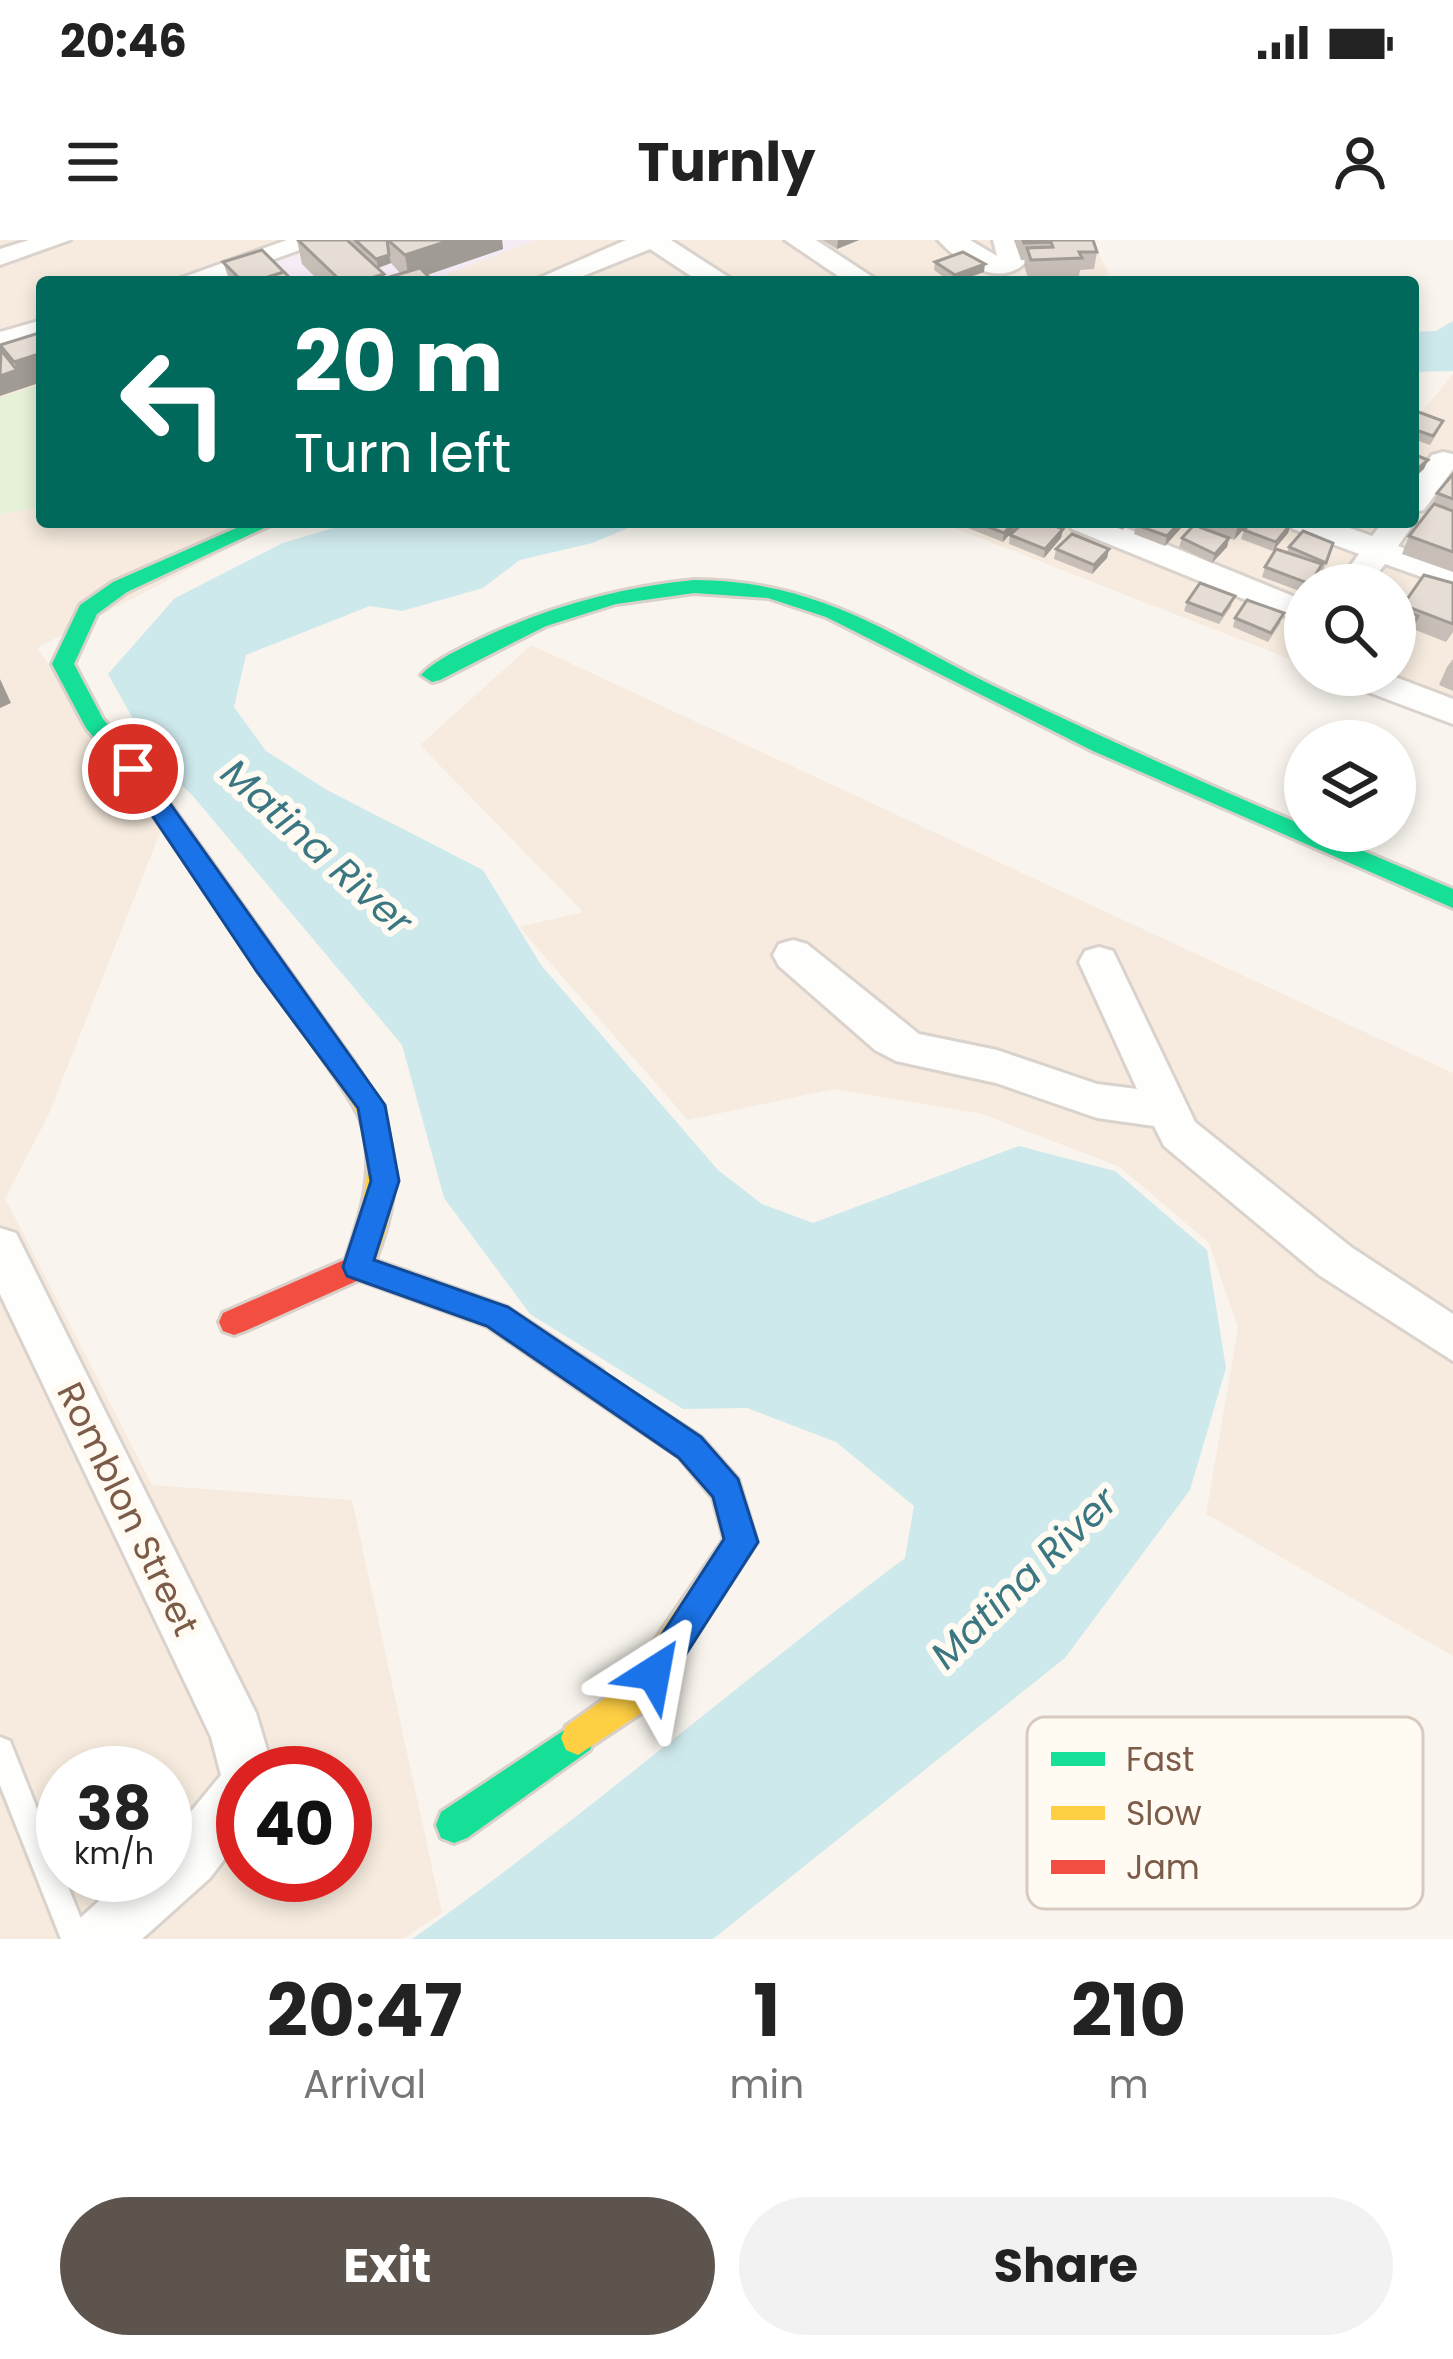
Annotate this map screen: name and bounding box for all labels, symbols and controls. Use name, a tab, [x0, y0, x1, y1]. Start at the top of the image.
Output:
text: 20:46	[60, 10, 187, 73]
text: Turnly	[638, 124, 815, 200]
icon: menu	[60, 129, 126, 195]
icon: person	[1327, 129, 1393, 195]
text: 20 m	[294, 303, 504, 420]
icon: left	[96, 324, 252, 480]
text: Turn left	[294, 415, 511, 491]
map controls	[1284, 564, 1416, 852]
button: search	[1284, 564, 1416, 696]
pin	[82, 718, 184, 820]
button: layers	[1284, 720, 1416, 852]
icon: arrive	[100, 736, 166, 802]
water label: Matina River	[209, 746, 426, 949]
street label: Romblon Street	[45, 1374, 211, 1644]
water label: Matina River	[918, 1474, 1131, 1681]
position arrow	[591, 1610, 717, 1736]
legend	[1027, 1717, 1423, 1909]
text: Fast	[1126, 1736, 1194, 1783]
speed limit sign: 40	[216, 1746, 372, 1902]
text: 38	[76, 1767, 152, 1851]
text: Slow	[1126, 1790, 1202, 1837]
text: km/h	[74, 1832, 154, 1875]
text: Jam	[1126, 1844, 1200, 1891]
text: 20:47	[267, 1960, 463, 2061]
text: 1	[753, 1960, 780, 2061]
text: 210	[1071, 1960, 1186, 2061]
text: Arrival	[303, 2057, 426, 2112]
text: min	[729, 2057, 804, 2112]
text: m	[1108, 2057, 1149, 2112]
button: Exit	[60, 2197, 715, 2335]
button: Share	[739, 2197, 1393, 2335]

